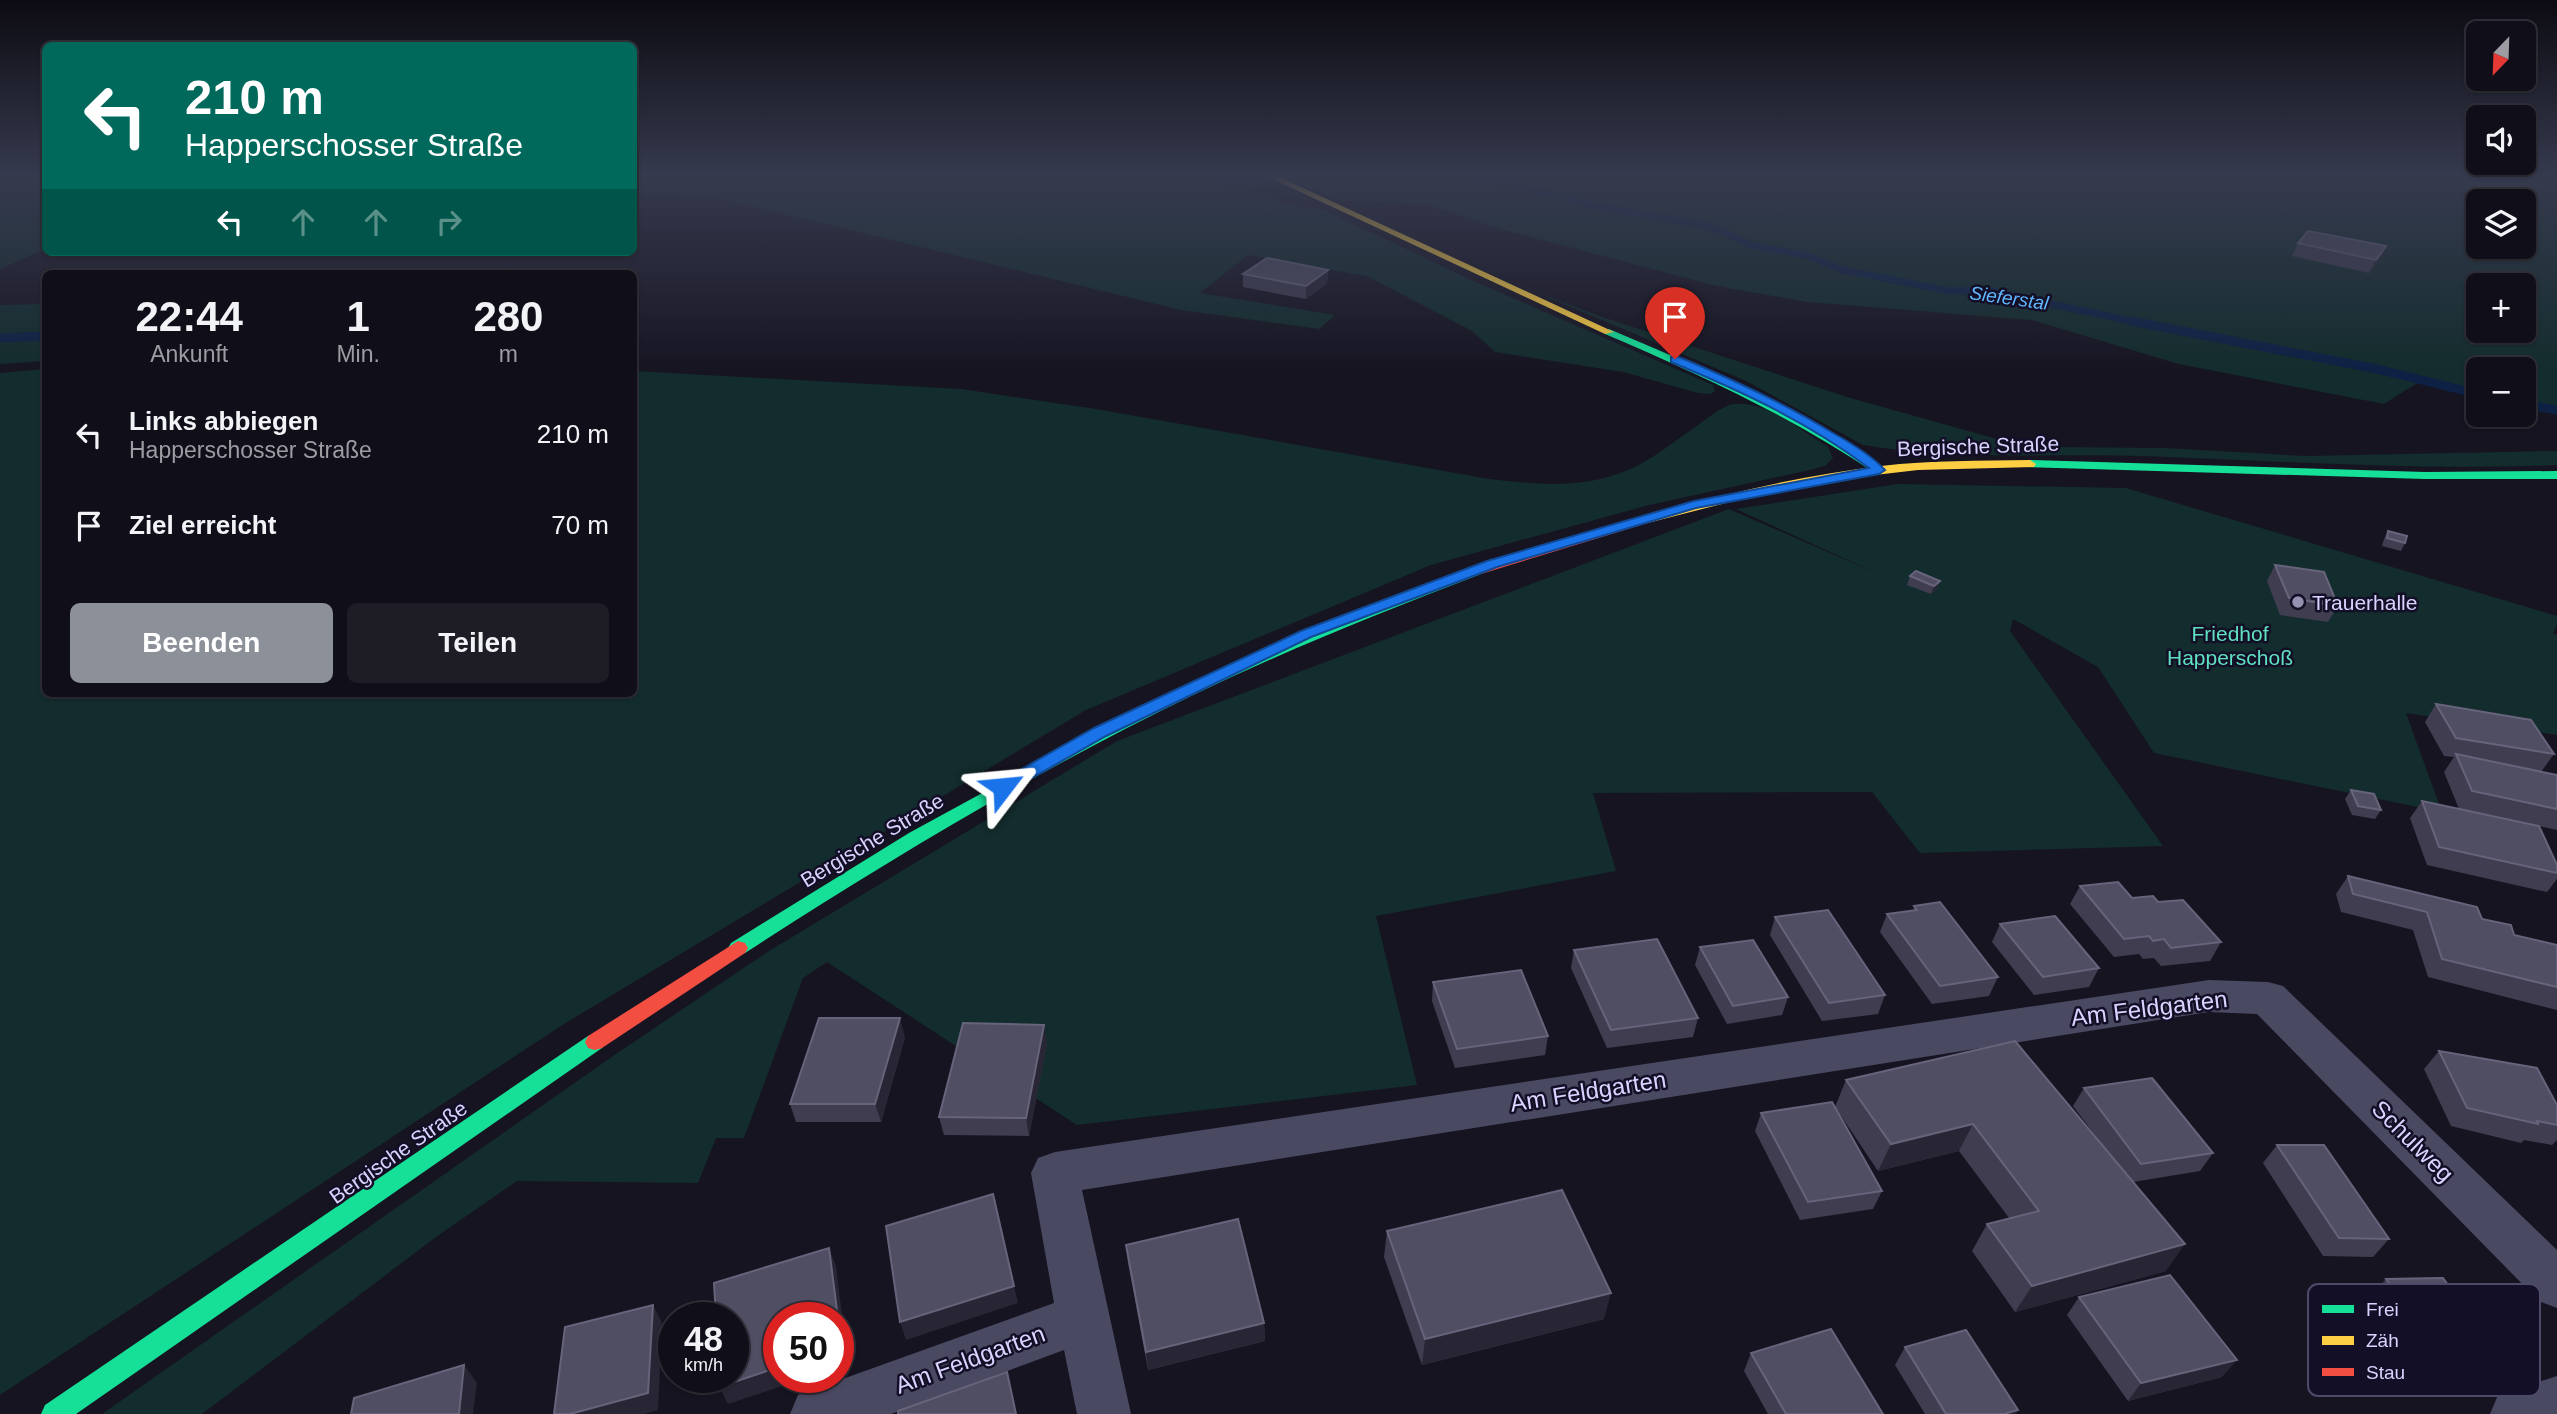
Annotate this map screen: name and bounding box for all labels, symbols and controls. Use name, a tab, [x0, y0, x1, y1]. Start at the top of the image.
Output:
north arrow	[2466, 21, 2536, 91]
map controls	[2466, 21, 2536, 427]
icon: left	[70, 70, 161, 161]
text: 210 m	[185, 70, 324, 124]
button: sound	[2466, 105, 2536, 175]
text: Happerschosser Straße	[185, 127, 523, 163]
button: layers	[2466, 189, 2536, 259]
icon: left	[211, 203, 249, 241]
icon: ahead	[284, 203, 322, 241]
icon: ahead	[357, 203, 395, 241]
icon: right	[430, 203, 468, 241]
button: +	[2466, 273, 2536, 343]
water label: Sieferstal	[1968, 282, 2050, 314]
pin	[1645, 287, 1705, 359]
text: 22:44	[136, 293, 243, 340]
text: 1	[346, 293, 370, 340]
text: 280	[473, 293, 543, 340]
icon: arrive	[1656, 298, 1694, 336]
text: Ankunft	[150, 341, 228, 367]
text: Min.	[336, 341, 380, 367]
text: m	[499, 341, 518, 367]
button: −	[2466, 357, 2536, 427]
text: Links abbiegen	[129, 406, 318, 436]
icon: left	[70, 416, 108, 454]
text: 210 m	[537, 419, 609, 449]
street label: Bergische Straße	[1897, 432, 2059, 460]
text: Happerschosser Straße	[129, 437, 372, 463]
icon: arrive	[70, 507, 108, 545]
text: Ziel erreicht	[129, 510, 276, 540]
text: 70 m	[551, 510, 609, 540]
place label: Trauerhalle	[2312, 591, 2417, 614]
marker: Trauerhalle	[2290, 594, 2306, 610]
button: Beenden	[70, 603, 333, 683]
button: Teilen	[347, 603, 609, 683]
park label: Friedhof Happerschoß	[2167, 622, 2293, 669]
position arrow	[966, 750, 1040, 824]
street label: Bergische Straße	[797, 788, 947, 892]
street label: Am Feldgarten	[2069, 985, 2229, 1031]
street label: Am Feldgarten	[1508, 1065, 1668, 1117]
street label: Schulweg	[2367, 1095, 2459, 1187]
street label: Bergische Straße	[325, 1096, 471, 1208]
legend	[2308, 1284, 2540, 1396]
text: Frei	[2366, 1299, 2399, 1320]
speed limit sign: 50	[763, 1302, 854, 1393]
text: 48	[684, 1319, 723, 1358]
street label: Am Feldgarten	[891, 1319, 1049, 1399]
text: Zäh	[2366, 1330, 2399, 1351]
text: km/h	[684, 1355, 723, 1375]
text: Stau	[2366, 1362, 2405, 1383]

